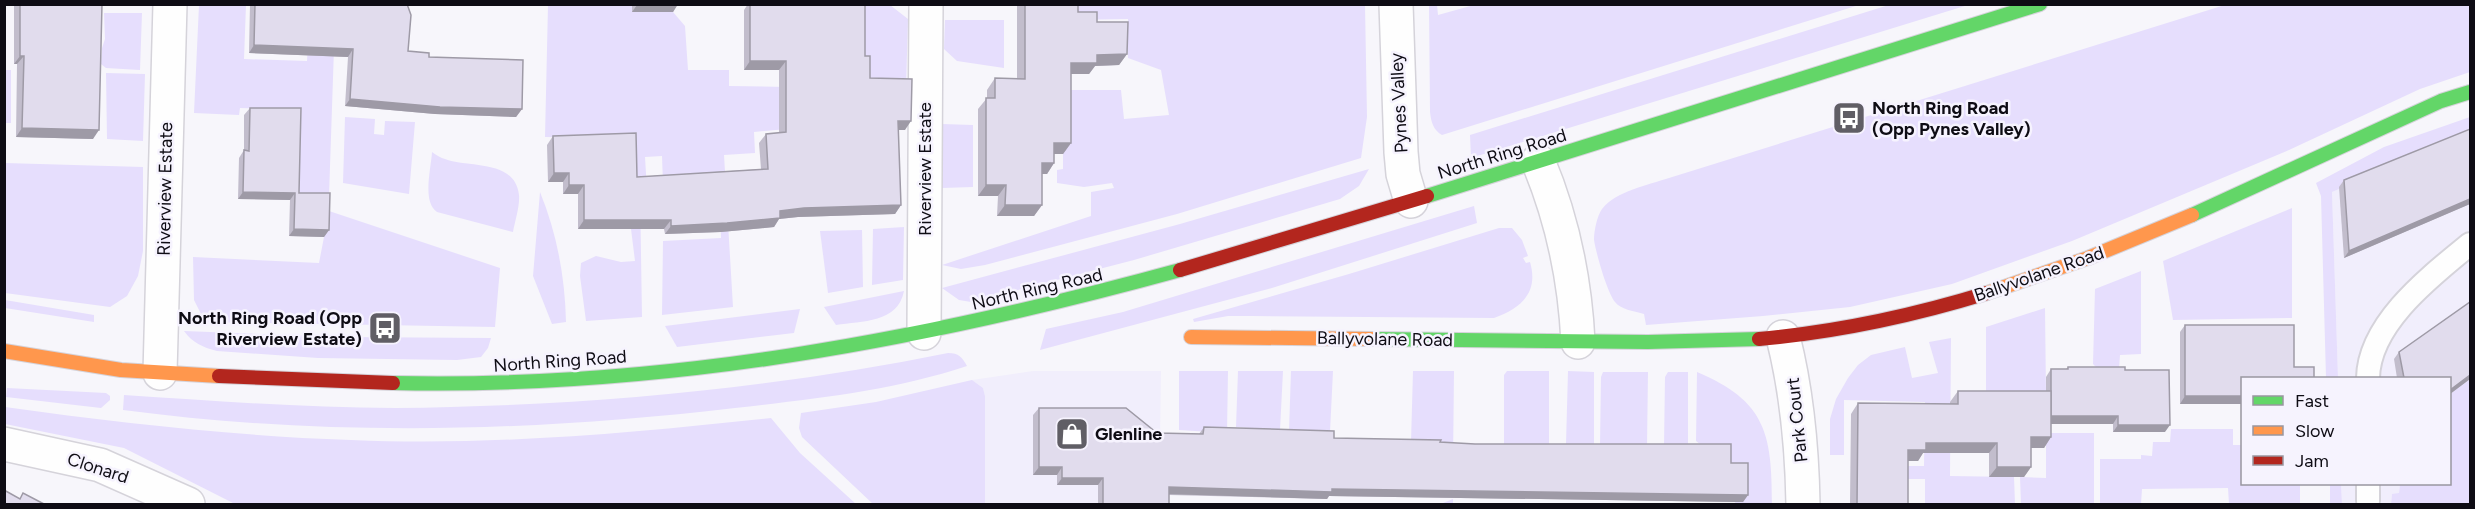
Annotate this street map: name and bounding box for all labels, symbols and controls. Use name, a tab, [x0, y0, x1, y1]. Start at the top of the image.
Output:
street label: Pynes Valley	[1385, 52, 1413, 154]
place label: North Ring Road (Opp Pynes Valley)	[1872, 97, 2031, 140]
bus stop icon: North Ring Road (Opp Pynes Valley)	[1831, 100, 1867, 136]
street label: Riverview Estate	[914, 102, 936, 236]
street label: Riverview Estate	[153, 122, 177, 256]
street label: North Ring Road	[1435, 124, 1569, 184]
street label: Ballyvolane Road	[1971, 241, 2107, 307]
street label: North Ring Road	[969, 263, 1105, 315]
place label: North Ring Road (Opp Riverview Estate)	[178, 307, 362, 350]
bus stop icon: North Ring Road (Opp Riverview Estate)	[367, 310, 403, 346]
street label: Ballyvolane Road	[1317, 327, 1453, 351]
street label: North Ring Road	[493, 345, 627, 377]
street label: Park Court	[1782, 376, 1812, 463]
legend	[2241, 377, 2451, 485]
text: Fast	[2295, 390, 2329, 412]
shop icon: Glenline	[1054, 416, 1090, 452]
text: Slow	[2295, 420, 2334, 442]
place label: Glenline	[1095, 423, 1162, 445]
street label: Clonard	[65, 448, 131, 488]
text: Jam	[2295, 450, 2329, 472]

